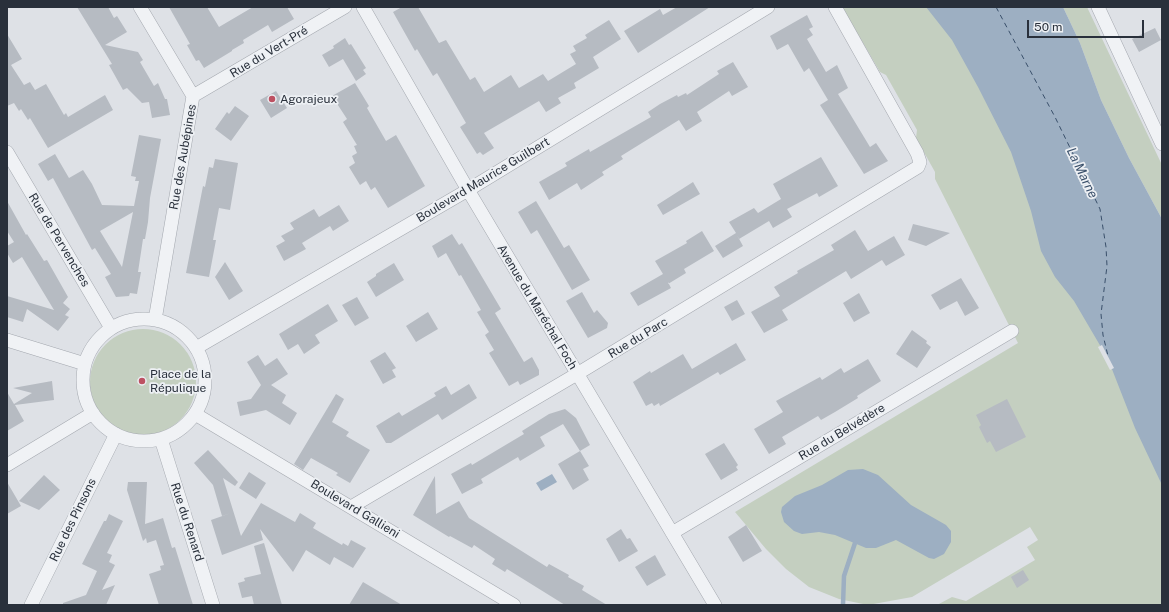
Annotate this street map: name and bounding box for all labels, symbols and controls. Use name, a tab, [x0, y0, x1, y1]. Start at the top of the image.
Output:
scale bar	[1029, 12, 1146, 38]
text: 50 m	[1034, 20, 1062, 34]
street label: Rue du Vert-Pré	[227, 23, 311, 81]
place label: Agorajeux	[280, 92, 337, 106]
marker: Agorajeux	[267, 94, 277, 104]
street label: Rue des Aubépines	[167, 103, 199, 211]
street label: Boulevard Maurice Guilbert	[414, 134, 552, 226]
water label: La Marne	[1063, 145, 1101, 201]
street label: Rue de Pervenches	[25, 191, 93, 289]
street label: Avenue du Maréchal Foch	[494, 242, 580, 372]
street label: Rue du Parc	[606, 315, 670, 361]
place label: Place de la Répulique	[150, 367, 211, 395]
marker: Place de la Répulique	[137, 376, 147, 386]
street label: Rue du Belvédère	[796, 401, 888, 463]
street label: Rue des Pinsons	[47, 476, 99, 564]
street label: Boulevard Gallieni	[308, 477, 402, 541]
street label: Rue du Renard	[168, 481, 206, 563]

